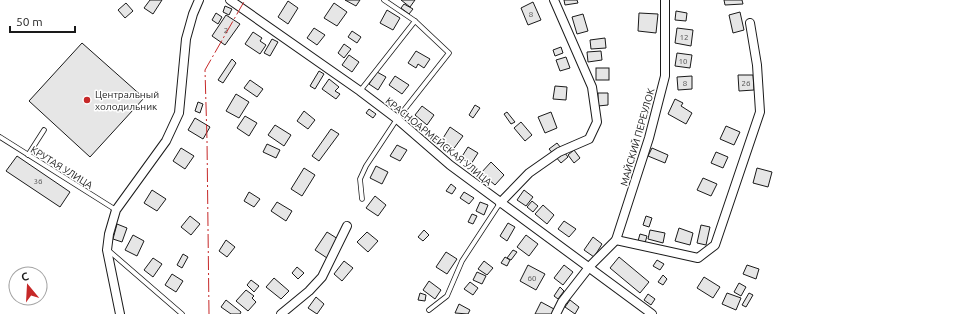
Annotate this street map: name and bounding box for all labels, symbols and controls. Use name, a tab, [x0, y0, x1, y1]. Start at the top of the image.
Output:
scale bar	[10, 8, 75, 34]
house number: 8	[529, 10, 534, 19]
text: 50 m	[16, 15, 43, 28]
house number: 2	[224, 26, 228, 35]
house number: 12	[679, 33, 689, 42]
house number: 10	[678, 57, 688, 66]
house number: 8	[683, 79, 688, 88]
house number: 26	[741, 79, 751, 88]
street label: МАЙСКИЙ ПЕРЕУЛОК	[618, 87, 657, 187]
place label: Центральный холодильник	[95, 89, 159, 112]
marker: Центральный холодильник	[82, 95, 92, 105]
street label: КРАСНОАРМЕЙСКАЯ УЛИЦА	[383, 95, 494, 188]
street label: КРУТАЯ УЛИЦА	[29, 144, 95, 191]
house number: 36	[33, 177, 43, 186]
north arrow	[8, 266, 48, 306]
text: С	[20, 270, 30, 283]
house number: 60	[527, 274, 537, 283]

